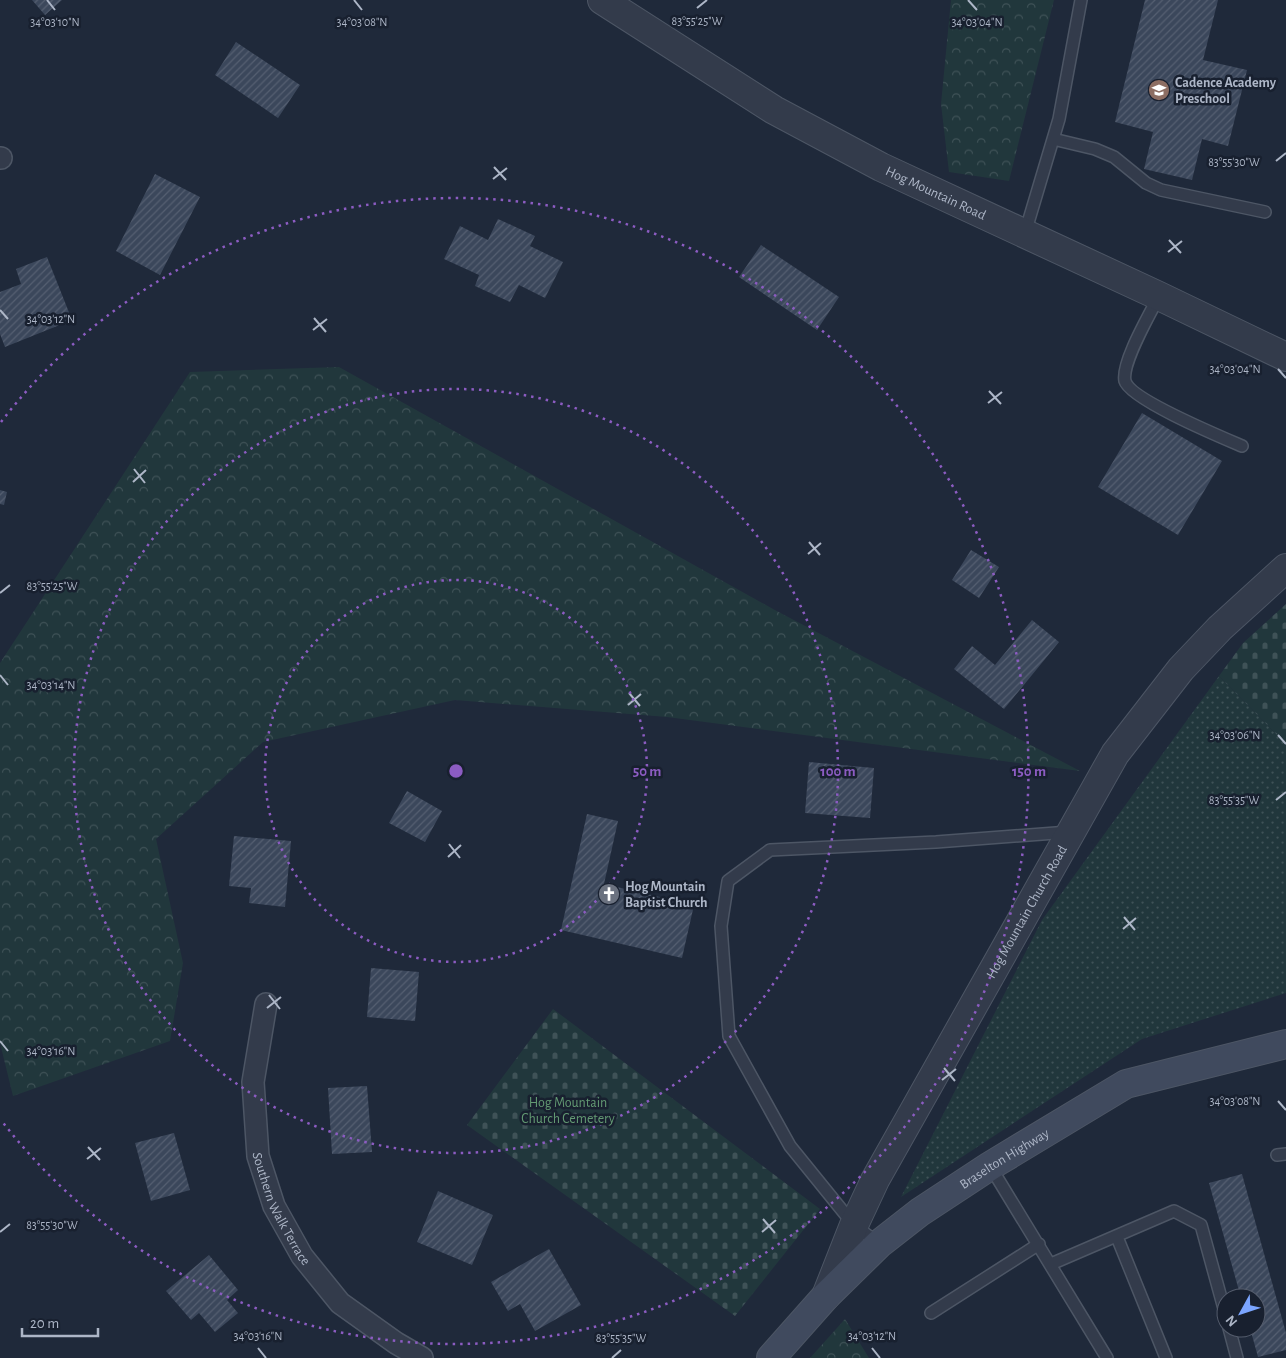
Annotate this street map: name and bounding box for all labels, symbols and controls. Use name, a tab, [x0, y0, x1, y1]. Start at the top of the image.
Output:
text: 83°55'25"W	[672, 15, 723, 27]
text: 34°03'10"N	[30, 16, 80, 28]
text: 34°03'08"N	[336, 16, 388, 28]
text: 34°03'04"N	[951, 16, 1003, 28]
place label: Cadence Academy Preschool	[1175, 76, 1277, 106]
school or university icon: Cadence Academy Preschool	[1147, 78, 1171, 102]
text: 83°55'30"W	[1208, 156, 1260, 168]
street label: Hog Mountain Road	[883, 164, 988, 223]
text: 34°03'12"N	[27, 313, 75, 325]
text: 34°03'04"N	[1209, 363, 1261, 375]
text: 83°55'25"W	[27, 580, 78, 592]
text: 34°03'14"N	[27, 679, 75, 691]
text: 34°03'06"N	[1209, 729, 1261, 741]
centre of rings	[447, 762, 465, 780]
text: 50 m	[633, 764, 661, 779]
text: 100 m	[820, 764, 856, 779]
text: 150 m	[1012, 764, 1046, 779]
text: 83°55'35"W	[1209, 794, 1259, 806]
street label: Hog Mountain Church Road	[984, 843, 1070, 981]
place label: Hog Mountain Baptist Church	[625, 880, 707, 910]
church icon: Hog Mountain Baptist Church	[597, 882, 621, 906]
text: 34°03'16"N	[27, 1045, 75, 1057]
text: 34°03'08"N	[1209, 1095, 1261, 1107]
park label: Hog Mountain Church Cemetery	[521, 1096, 615, 1126]
street label: Braselton Highway	[957, 1126, 1052, 1192]
street label: Southern Walk Terrace	[250, 1152, 313, 1268]
text: 83°55'30"W	[26, 1219, 78, 1231]
north arrow	[1216, 1288, 1266, 1338]
scale bar	[22, 1306, 99, 1338]
text: N	[1223, 1312, 1240, 1329]
text: 20 m	[30, 1316, 59, 1331]
text: 34°03'16"N	[234, 1330, 282, 1342]
text: 34°03'12"N	[848, 1330, 896, 1342]
text: 83°55'35"W	[596, 1332, 646, 1344]

